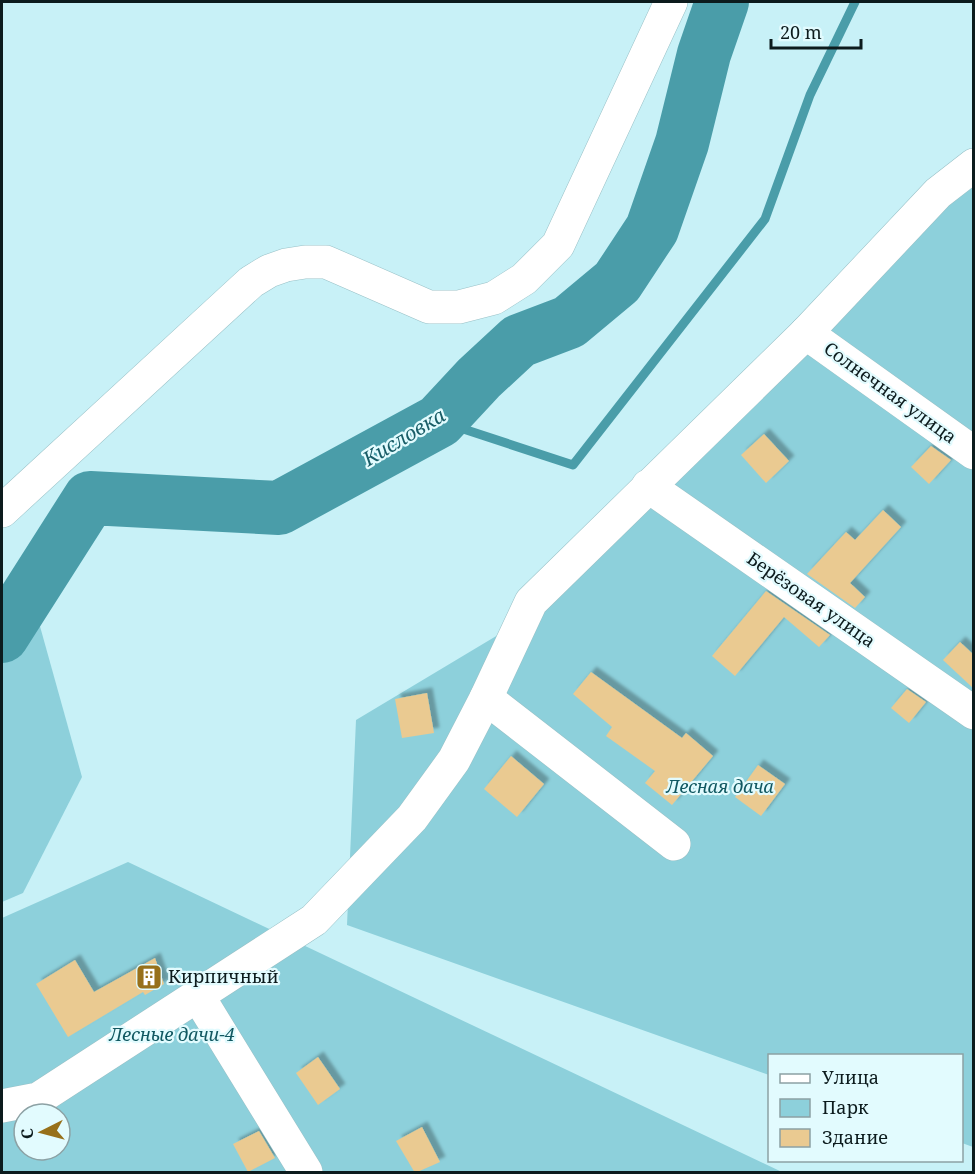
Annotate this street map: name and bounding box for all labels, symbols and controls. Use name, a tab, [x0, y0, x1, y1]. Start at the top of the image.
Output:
scale bar	[771, 12, 861, 50]
text: 20 m	[780, 20, 822, 44]
street label: Солнечная улица	[819, 336, 962, 448]
water label: Кисловка	[357, 401, 450, 472]
street label: Берёзовая улица	[743, 546, 881, 653]
park label: Лесная дача	[665, 774, 774, 798]
building icon: Кирпичный	[134, 962, 164, 992]
place label: Кирпичный	[168, 964, 279, 988]
park label: Лесные дачи-4	[108, 1022, 235, 1046]
legend	[768, 1054, 963, 1162]
text: Улица	[822, 1065, 879, 1089]
text: Парк	[822, 1095, 869, 1119]
north arrow	[12, 1102, 72, 1162]
text: Здание	[822, 1125, 888, 1149]
text: С	[16, 1127, 39, 1140]

